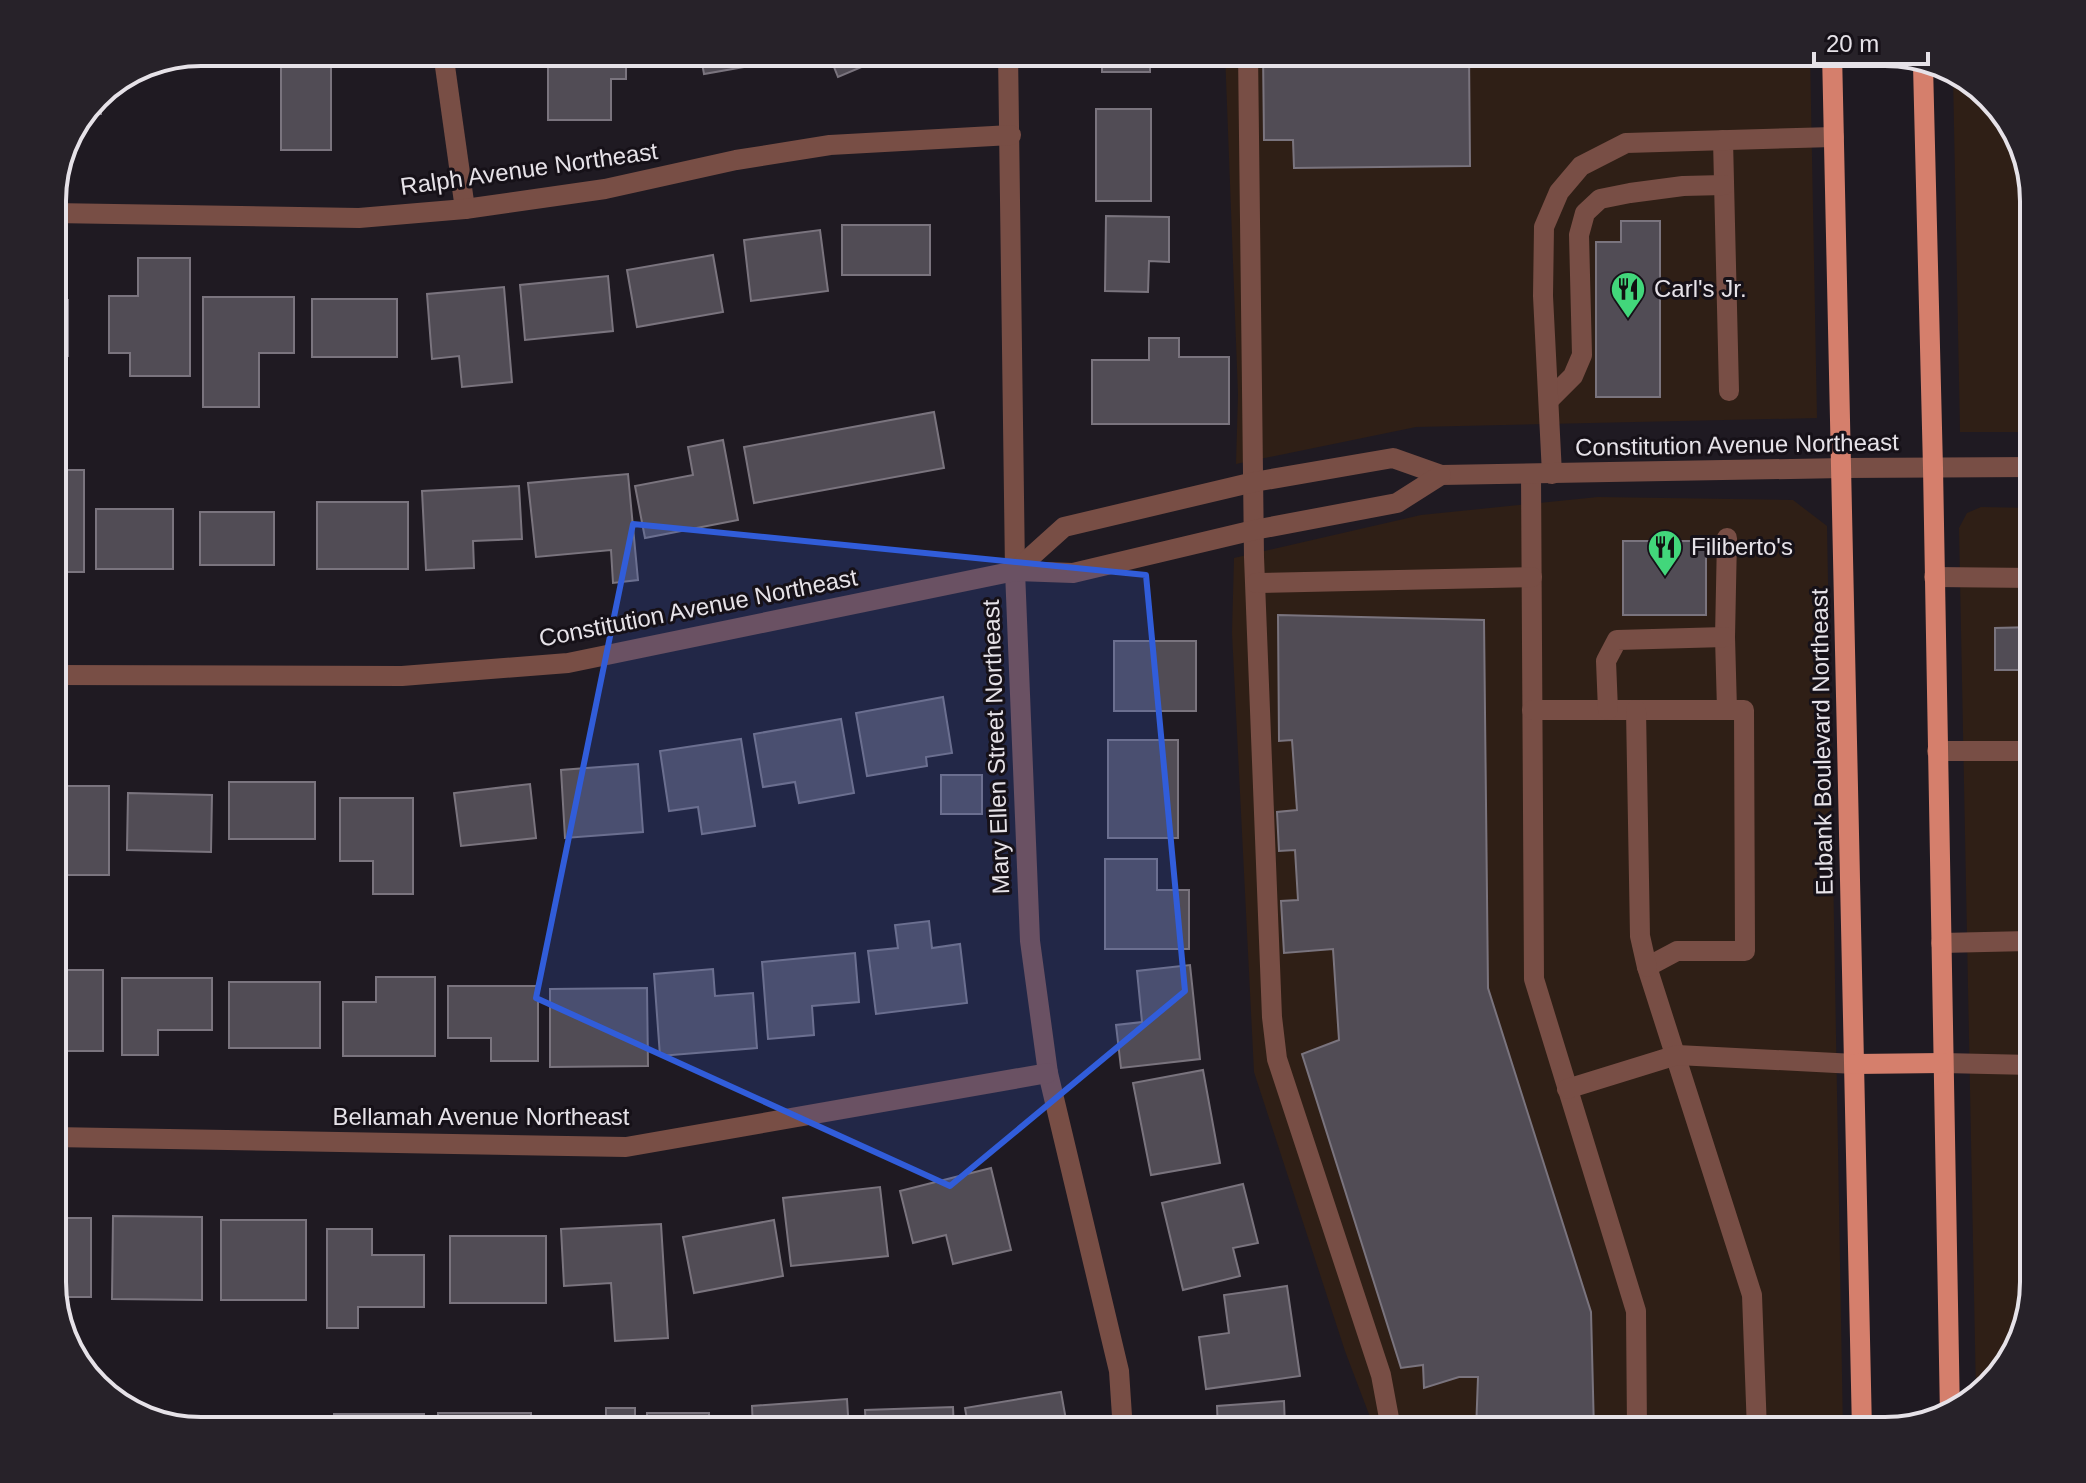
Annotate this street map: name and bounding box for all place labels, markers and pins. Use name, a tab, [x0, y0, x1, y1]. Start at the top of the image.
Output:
restaurant icon: Carl's Jr.	[1609, 270, 1647, 320]
place label: Carl's Jr.	[1654, 275, 1747, 302]
restaurant icon: Filiberto's	[1646, 528, 1684, 578]
place label: Filiberto's	[1691, 533, 1793, 560]

